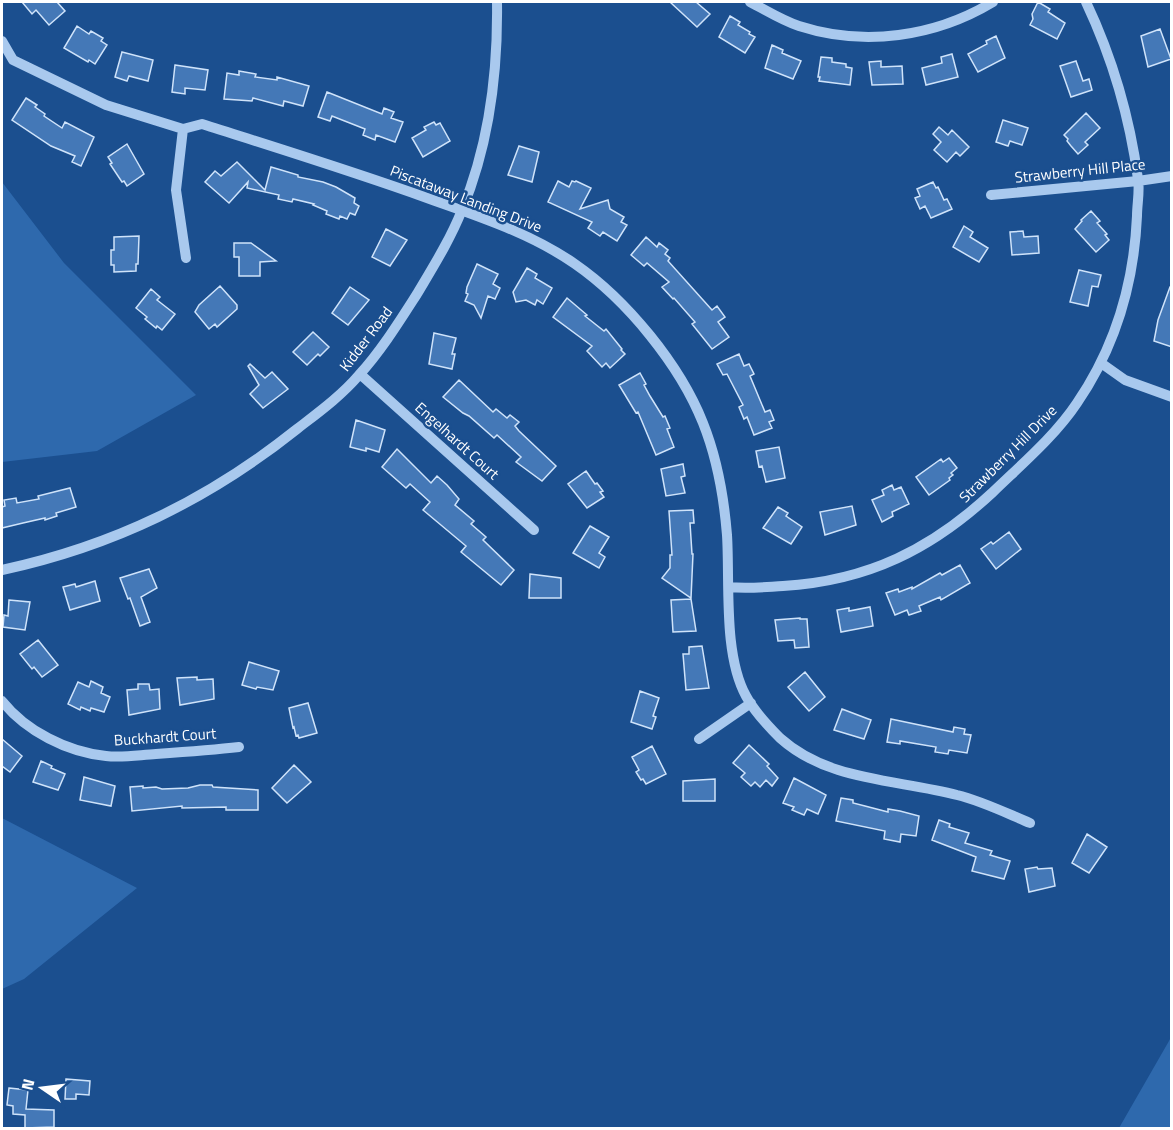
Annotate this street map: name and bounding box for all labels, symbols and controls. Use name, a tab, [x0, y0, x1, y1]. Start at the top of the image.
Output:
street label: Strawberry Hill Place	[1013, 152, 1146, 189]
street label: Piscataway Landing Drive	[387, 159, 546, 238]
street label: Kidder Road	[333, 301, 398, 376]
street label: Engelhardt Court	[410, 396, 505, 485]
street label: Strawberry Hill Drive	[953, 399, 1062, 508]
street label: Buckhardt Court	[113, 721, 218, 752]
north arrow	[12, 1058, 72, 1118]
text: N	[14, 1076, 40, 1093]

